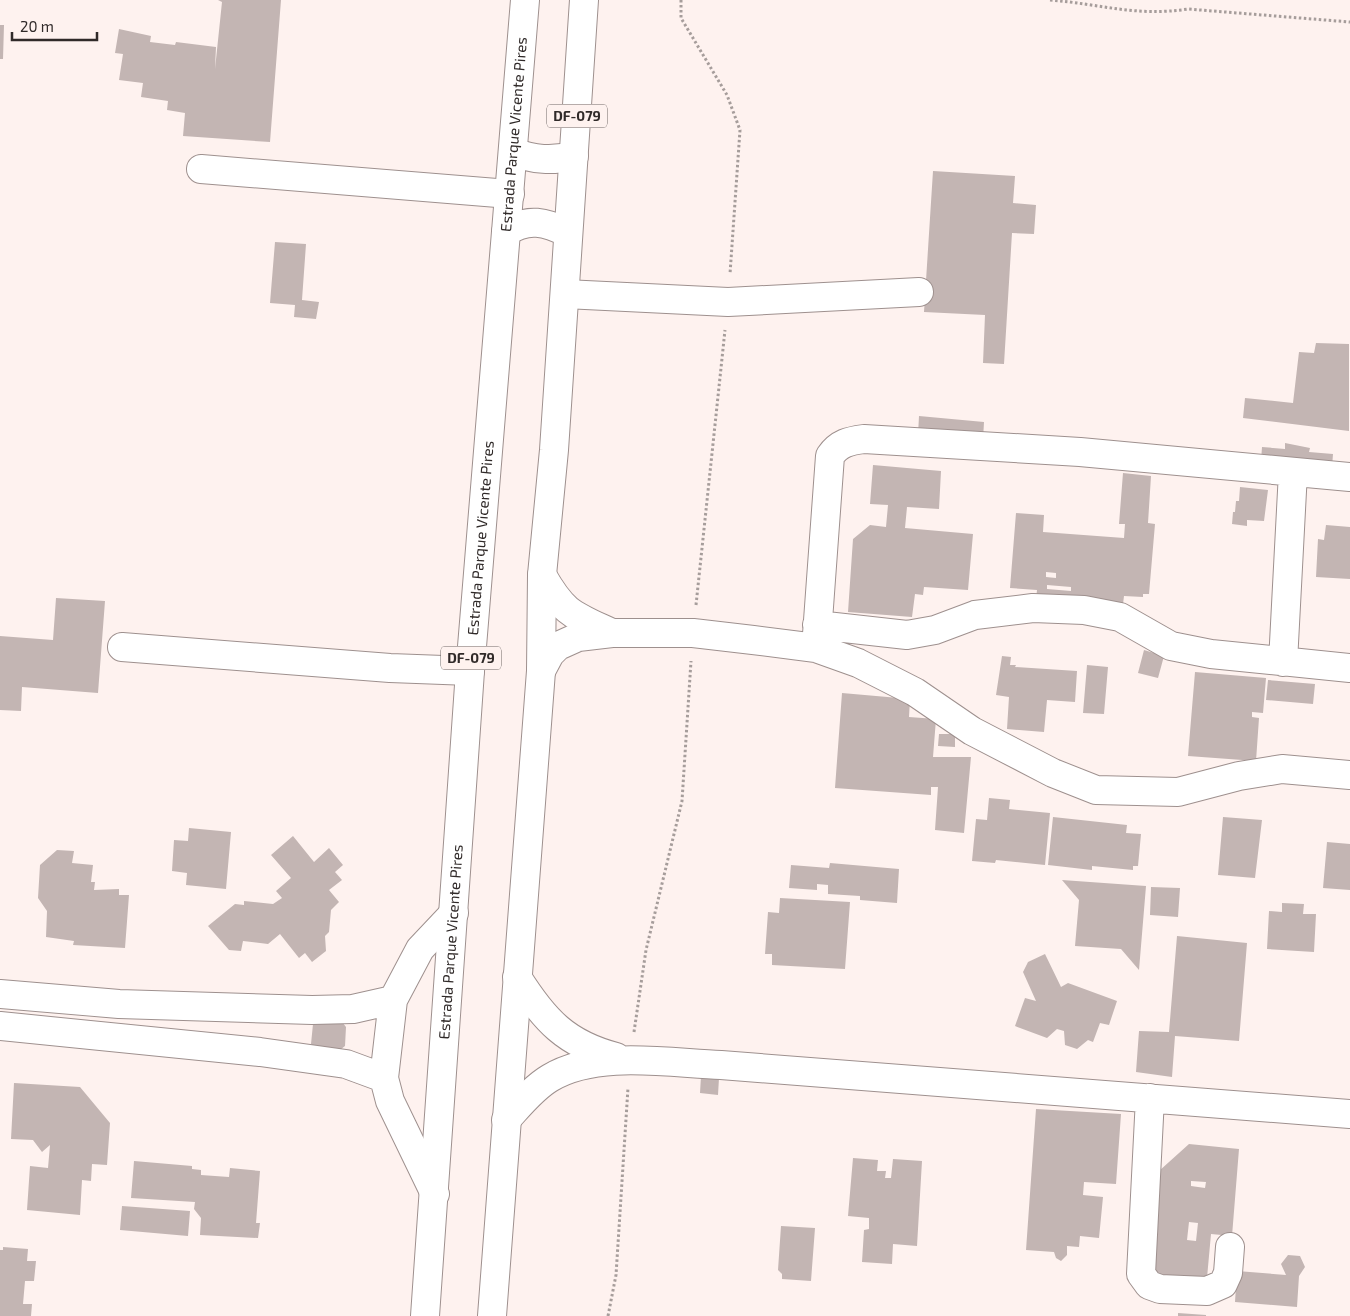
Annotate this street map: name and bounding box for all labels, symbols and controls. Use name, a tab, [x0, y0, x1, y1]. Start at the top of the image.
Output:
scale bar	[12, 10, 98, 42]
text: 20 m	[20, 17, 54, 35]
street label: Estrada Parque Vicente Pires	[496, 36, 530, 232]
road number: DF-079	[547, 104, 607, 128]
street label: Estrada Parque Vicente Pires	[463, 440, 497, 636]
road number: DF-079	[441, 646, 501, 670]
street label: Estrada Parque Vicente Pires	[434, 844, 466, 1040]

